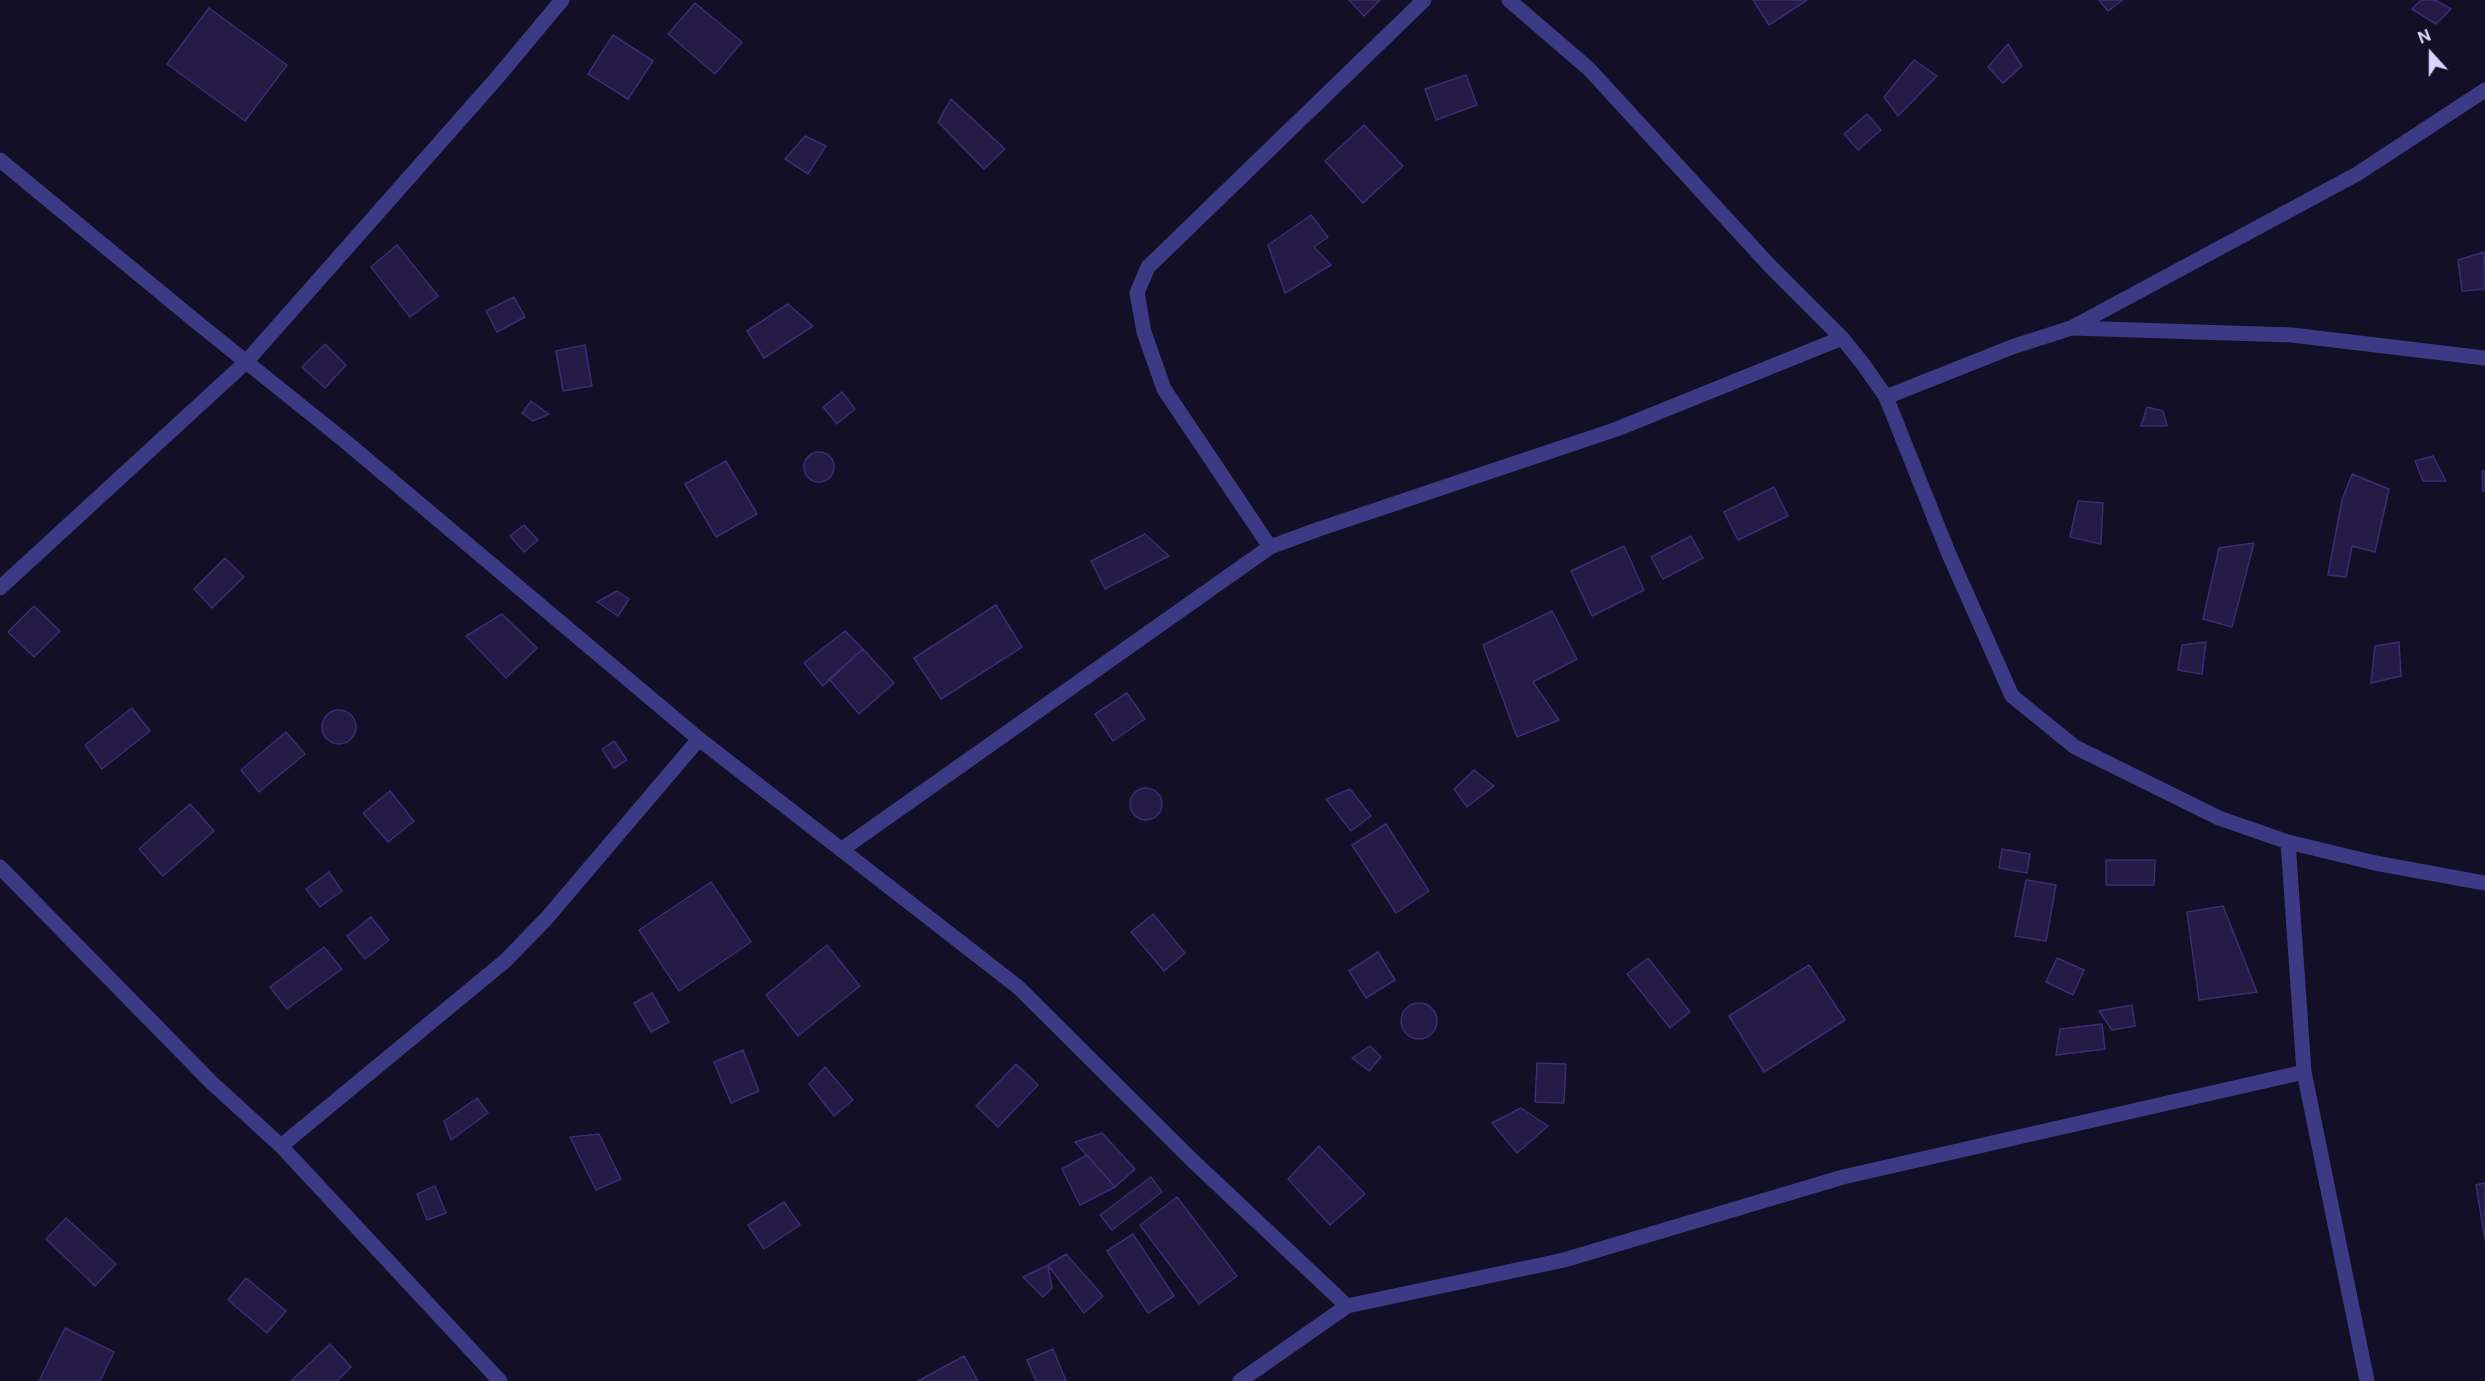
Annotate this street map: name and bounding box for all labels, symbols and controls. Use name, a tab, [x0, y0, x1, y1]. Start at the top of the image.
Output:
north arrow	[2401, 24, 2461, 84]
text: N	[2415, 26, 2434, 48]

